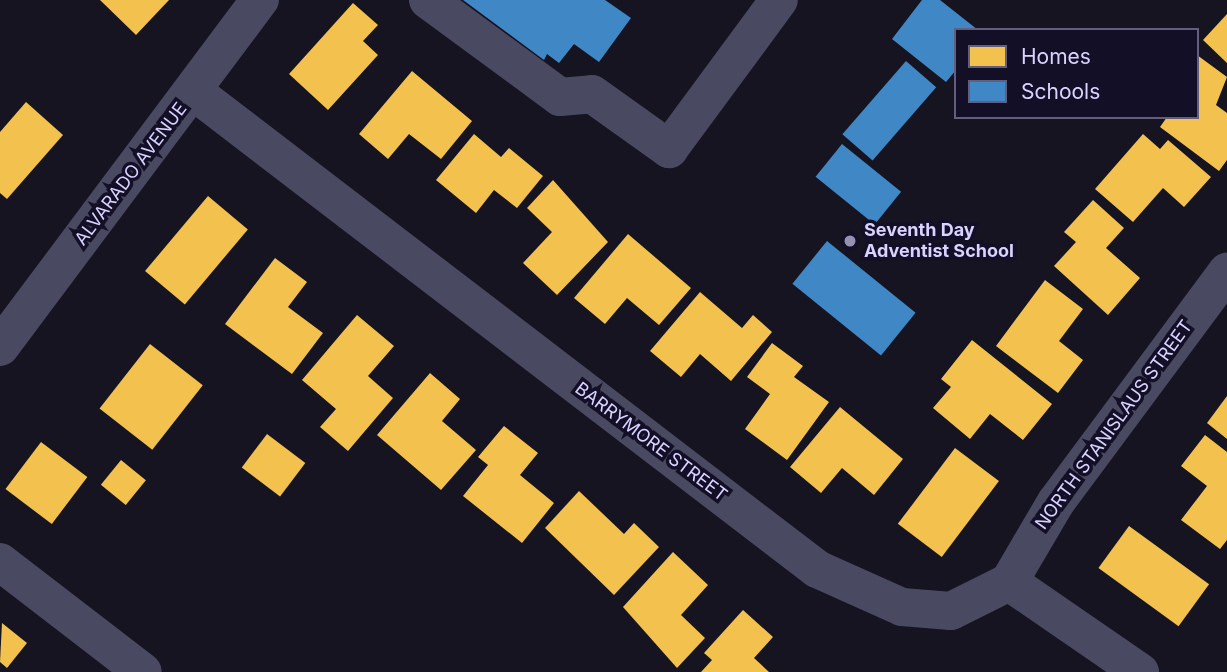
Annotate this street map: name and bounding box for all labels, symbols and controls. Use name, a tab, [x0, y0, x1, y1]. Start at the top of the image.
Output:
legend	[954, 28, 1199, 119]
text: Homes	[1021, 44, 1091, 69]
text: Schools	[1021, 79, 1100, 104]
street label: ALVARADO AVENUE	[70, 98, 192, 250]
place label: Seventh Day Adventist School	[864, 220, 1014, 262]
marker: Seventh Day Adventist School	[842, 233, 858, 249]
street label: NORTH STANISLAUS STREET	[1031, 316, 1197, 534]
street label: BARRYMORE STREET	[571, 378, 731, 506]

